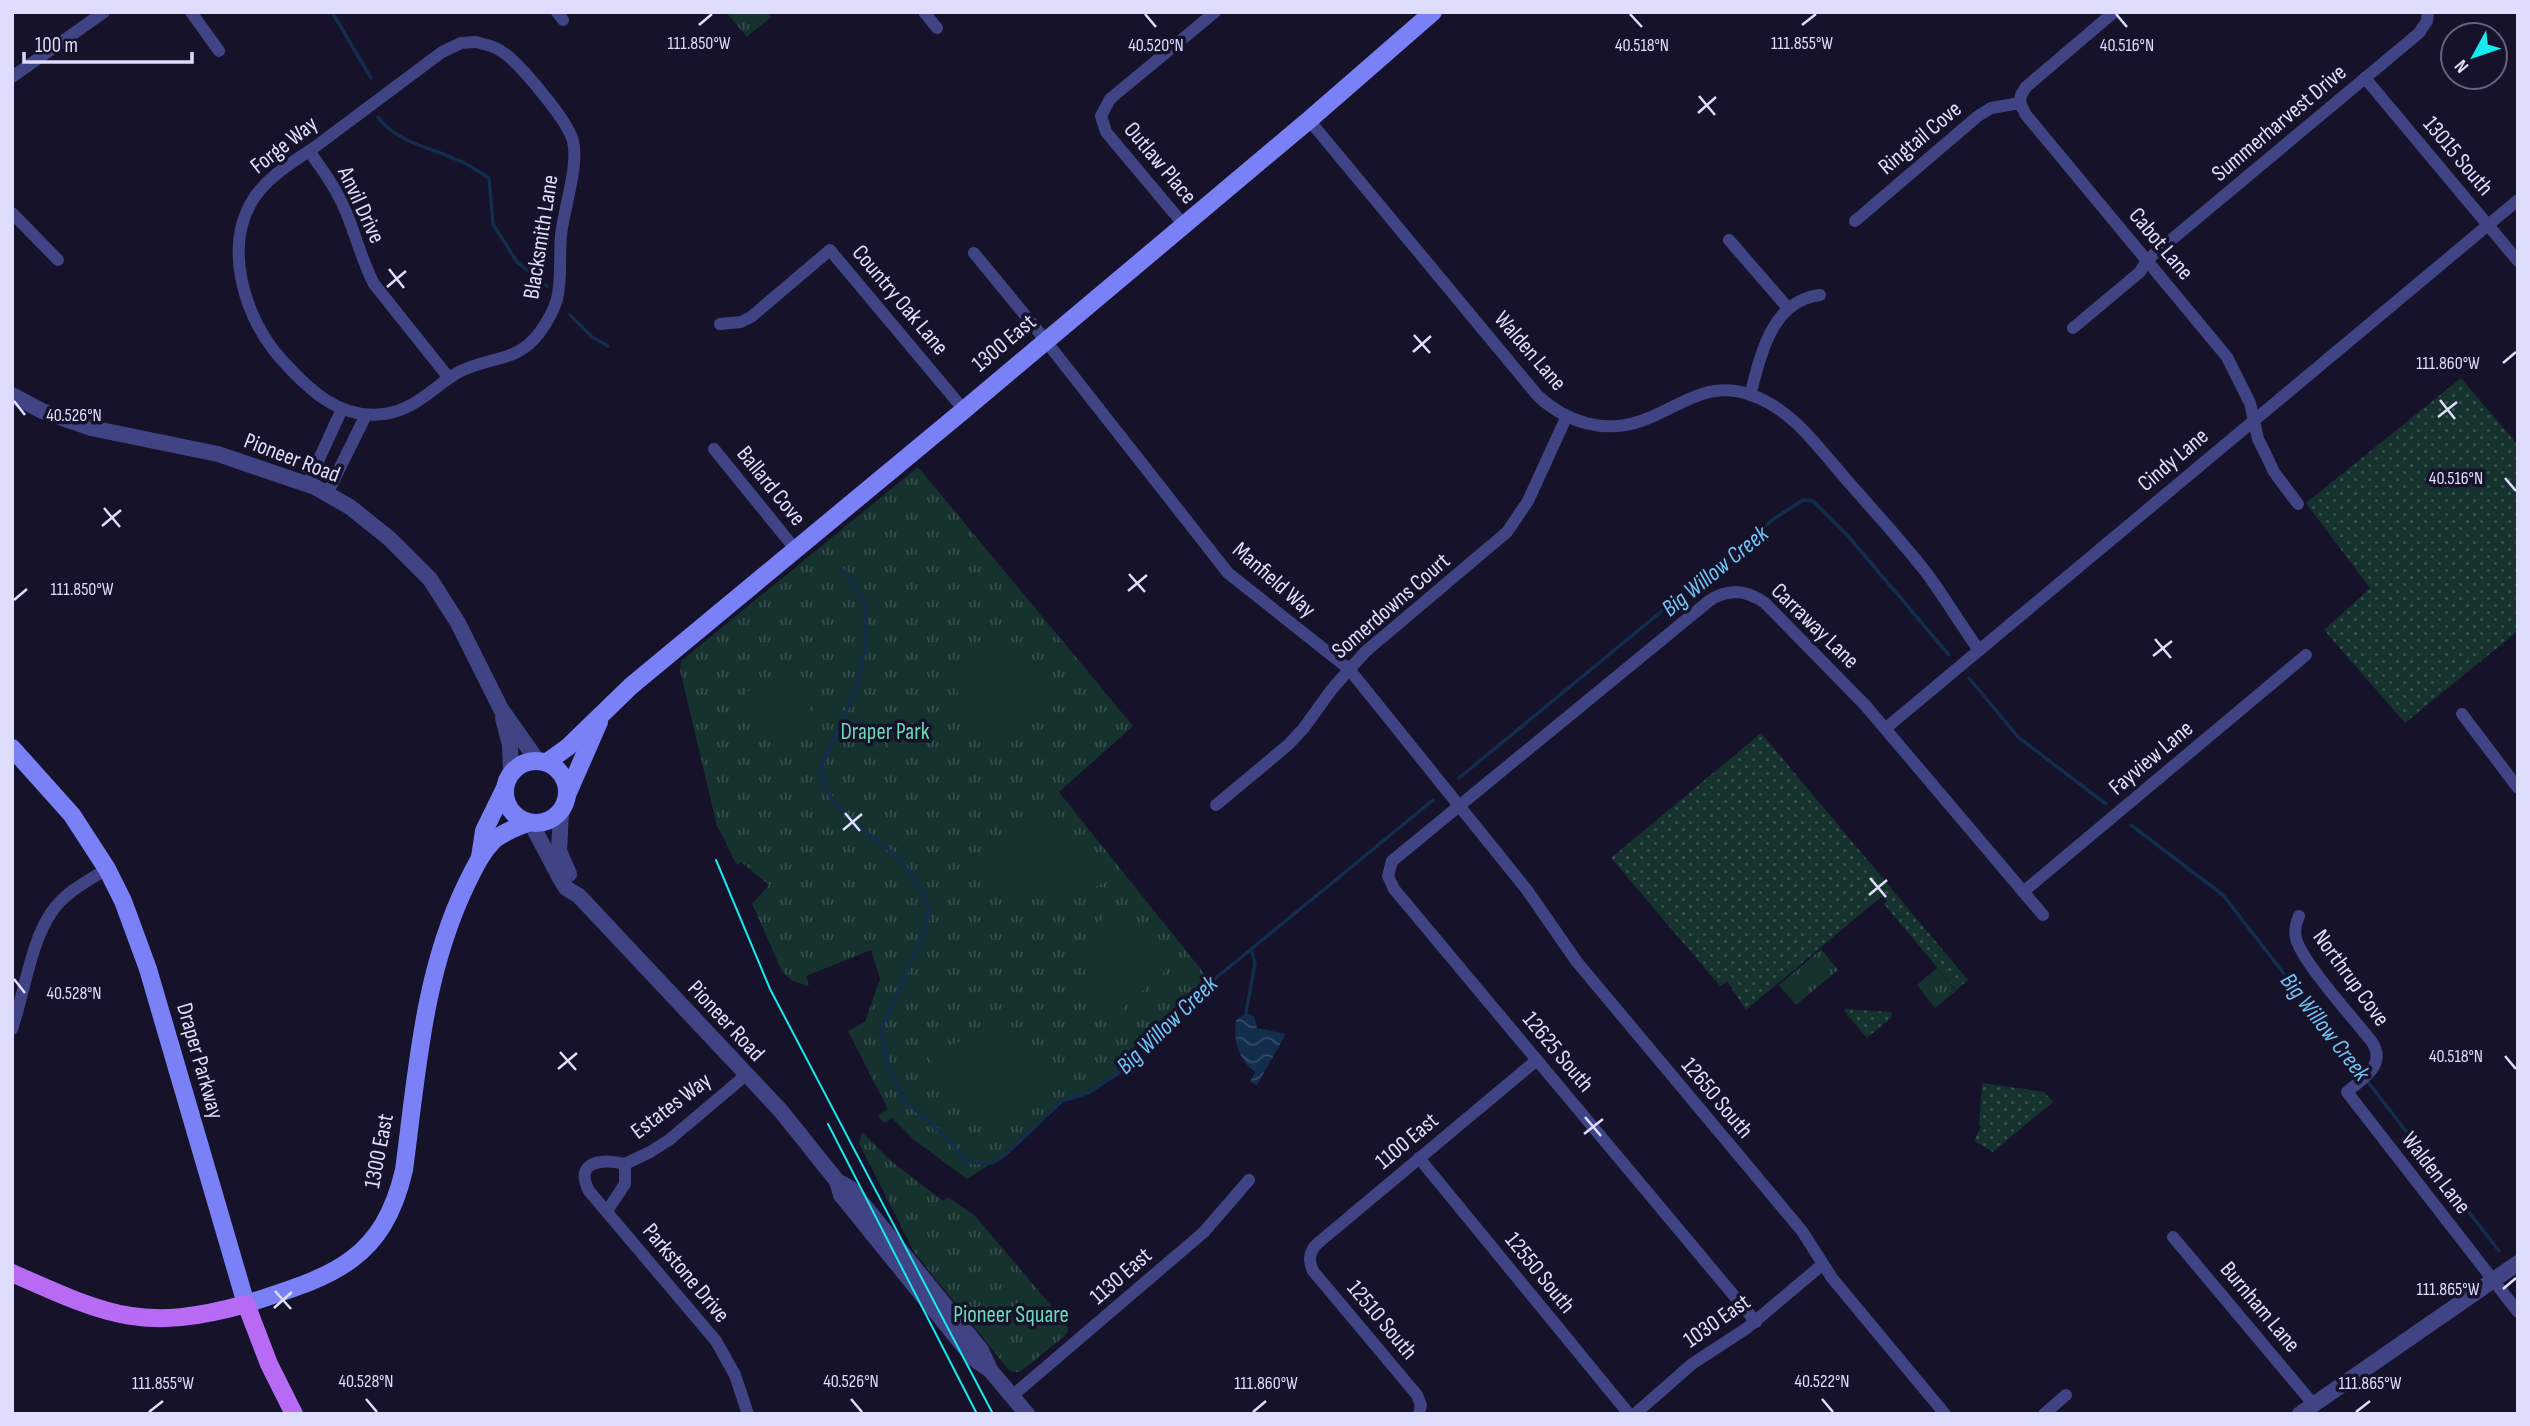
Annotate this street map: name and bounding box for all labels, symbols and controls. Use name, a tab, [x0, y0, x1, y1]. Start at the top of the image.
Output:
scale bar	[24, 21, 192, 65]
north arrow	[2439, 21, 2509, 91]
text: 100 m	[35, 33, 78, 58]
text: 111.850°W	[668, 33, 731, 54]
text: 111.855°W	[1771, 33, 1833, 54]
text: 40.520°N	[1128, 35, 1184, 56]
text: 40.518°N	[1615, 35, 1669, 56]
text: 40.516°N	[2100, 35, 2154, 56]
text: N	[2450, 55, 2474, 77]
street label: Summerharvest Drive	[2206, 58, 2352, 188]
street label: Ringtail Cove	[1873, 95, 1967, 181]
street label: Forge Way	[245, 110, 323, 180]
street label: 13015 South	[2417, 111, 2499, 201]
street label: Outlaw Place	[1118, 116, 1202, 210]
street label: Anvil Drive	[331, 161, 391, 248]
street label: Blacksmith Lane	[517, 173, 565, 301]
street label: Cabot Lane	[2123, 202, 2199, 286]
street label: Country Oak Lane	[846, 239, 954, 361]
street label: Walden Lane	[1488, 305, 1572, 397]
street label: 1300 East	[966, 308, 1042, 378]
text: 111.860°W	[2416, 353, 2480, 374]
text: 40.526°N	[46, 405, 102, 426]
street label: Cindy Lane	[2132, 422, 2214, 498]
street label: Pioneer Road	[240, 427, 344, 489]
street label: Ballard Cove	[730, 441, 812, 531]
text: 40.516°N	[2429, 468, 2483, 489]
water label: Big Willow Creek	[1656, 519, 1775, 623]
street label: Manfield Way	[1227, 536, 1321, 624]
street label: Somerdowns Court	[1326, 547, 1456, 665]
street label: Carraway Lane	[1765, 577, 1865, 675]
text: 111.850°W	[51, 579, 114, 600]
street label: Fayview Lane	[2103, 715, 2199, 801]
park label: Draper Park	[840, 718, 930, 746]
street label: Northrup Cove	[2307, 924, 2395, 1032]
water label: Big Willow Creek	[2274, 967, 2377, 1088]
water label: Big Willow Creek	[1111, 969, 1224, 1080]
street label: Pioneer Road	[682, 975, 770, 1067]
text: 40.528°N	[46, 983, 102, 1004]
street label: Draper Parkway	[170, 1000, 230, 1122]
street label: 12625 South	[1516, 1006, 1600, 1098]
text: 40.518°N	[2429, 1046, 2483, 1067]
street label: 12650 South	[1675, 1052, 1759, 1144]
street label: Estates Way	[625, 1067, 717, 1145]
street label: 1100 East	[1370, 1107, 1444, 1175]
street label: 1300 East	[358, 1111, 400, 1191]
street label: Walden Lane	[2395, 1126, 2477, 1220]
street label: Parkstone Drive	[636, 1218, 736, 1328]
street label: 12550 South	[1499, 1227, 1581, 1319]
street label: 1130 East	[1084, 1242, 1158, 1310]
street label: Burnham Lane	[2214, 1256, 2306, 1358]
street label: 12510 South	[1341, 1275, 1423, 1365]
text: 111.865°W	[2417, 1279, 2480, 1300]
street label: 1030 East	[1678, 1288, 1756, 1354]
park label: Pioneer Square	[953, 1301, 1069, 1329]
text: 40.528°N	[338, 1371, 394, 1392]
text: 40.526°N	[823, 1371, 879, 1392]
text: 40.522°N	[1795, 1371, 1849, 1392]
text: 111.855°W	[132, 1373, 194, 1394]
text: 111.860°W	[1234, 1373, 1298, 1394]
text: 111.865°W	[2339, 1373, 2402, 1394]

